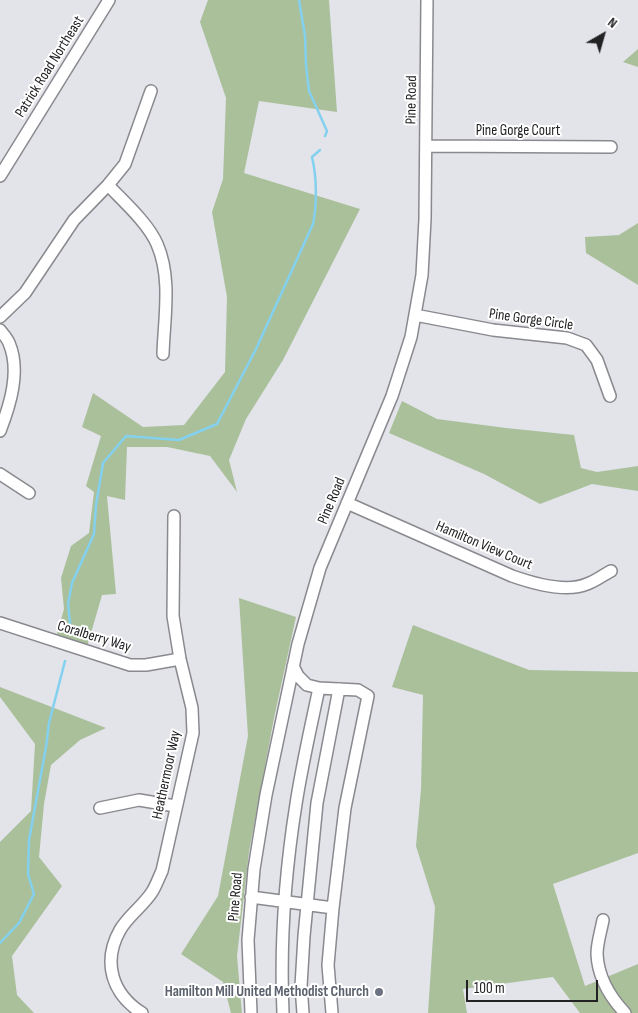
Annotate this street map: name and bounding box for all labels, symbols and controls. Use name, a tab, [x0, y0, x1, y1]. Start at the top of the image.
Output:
north arrow	[578, 10, 628, 60]
street label: Patrick Road Northeast	[12, 13, 88, 121]
text: N	[604, 14, 621, 32]
street label: Pine Road	[403, 75, 421, 125]
street label: Pine Gorge Court	[476, 122, 560, 140]
street label: Pine Gorge Circle	[488, 305, 574, 335]
street label: Pine Road	[314, 475, 350, 527]
street label: Hamilton View Court	[433, 518, 535, 574]
street label: Coralberry Way	[55, 617, 133, 657]
street label: Heathermoor Way	[149, 729, 185, 821]
street label: Pine Road	[225, 872, 247, 922]
scale bar	[468, 970, 600, 1002]
text: 100 m	[474, 979, 505, 998]
place label: Hamilton Mill United Methodist Church	[165, 983, 369, 1001]
marker: Hamilton Mill United Methodist Church	[373, 986, 385, 998]

